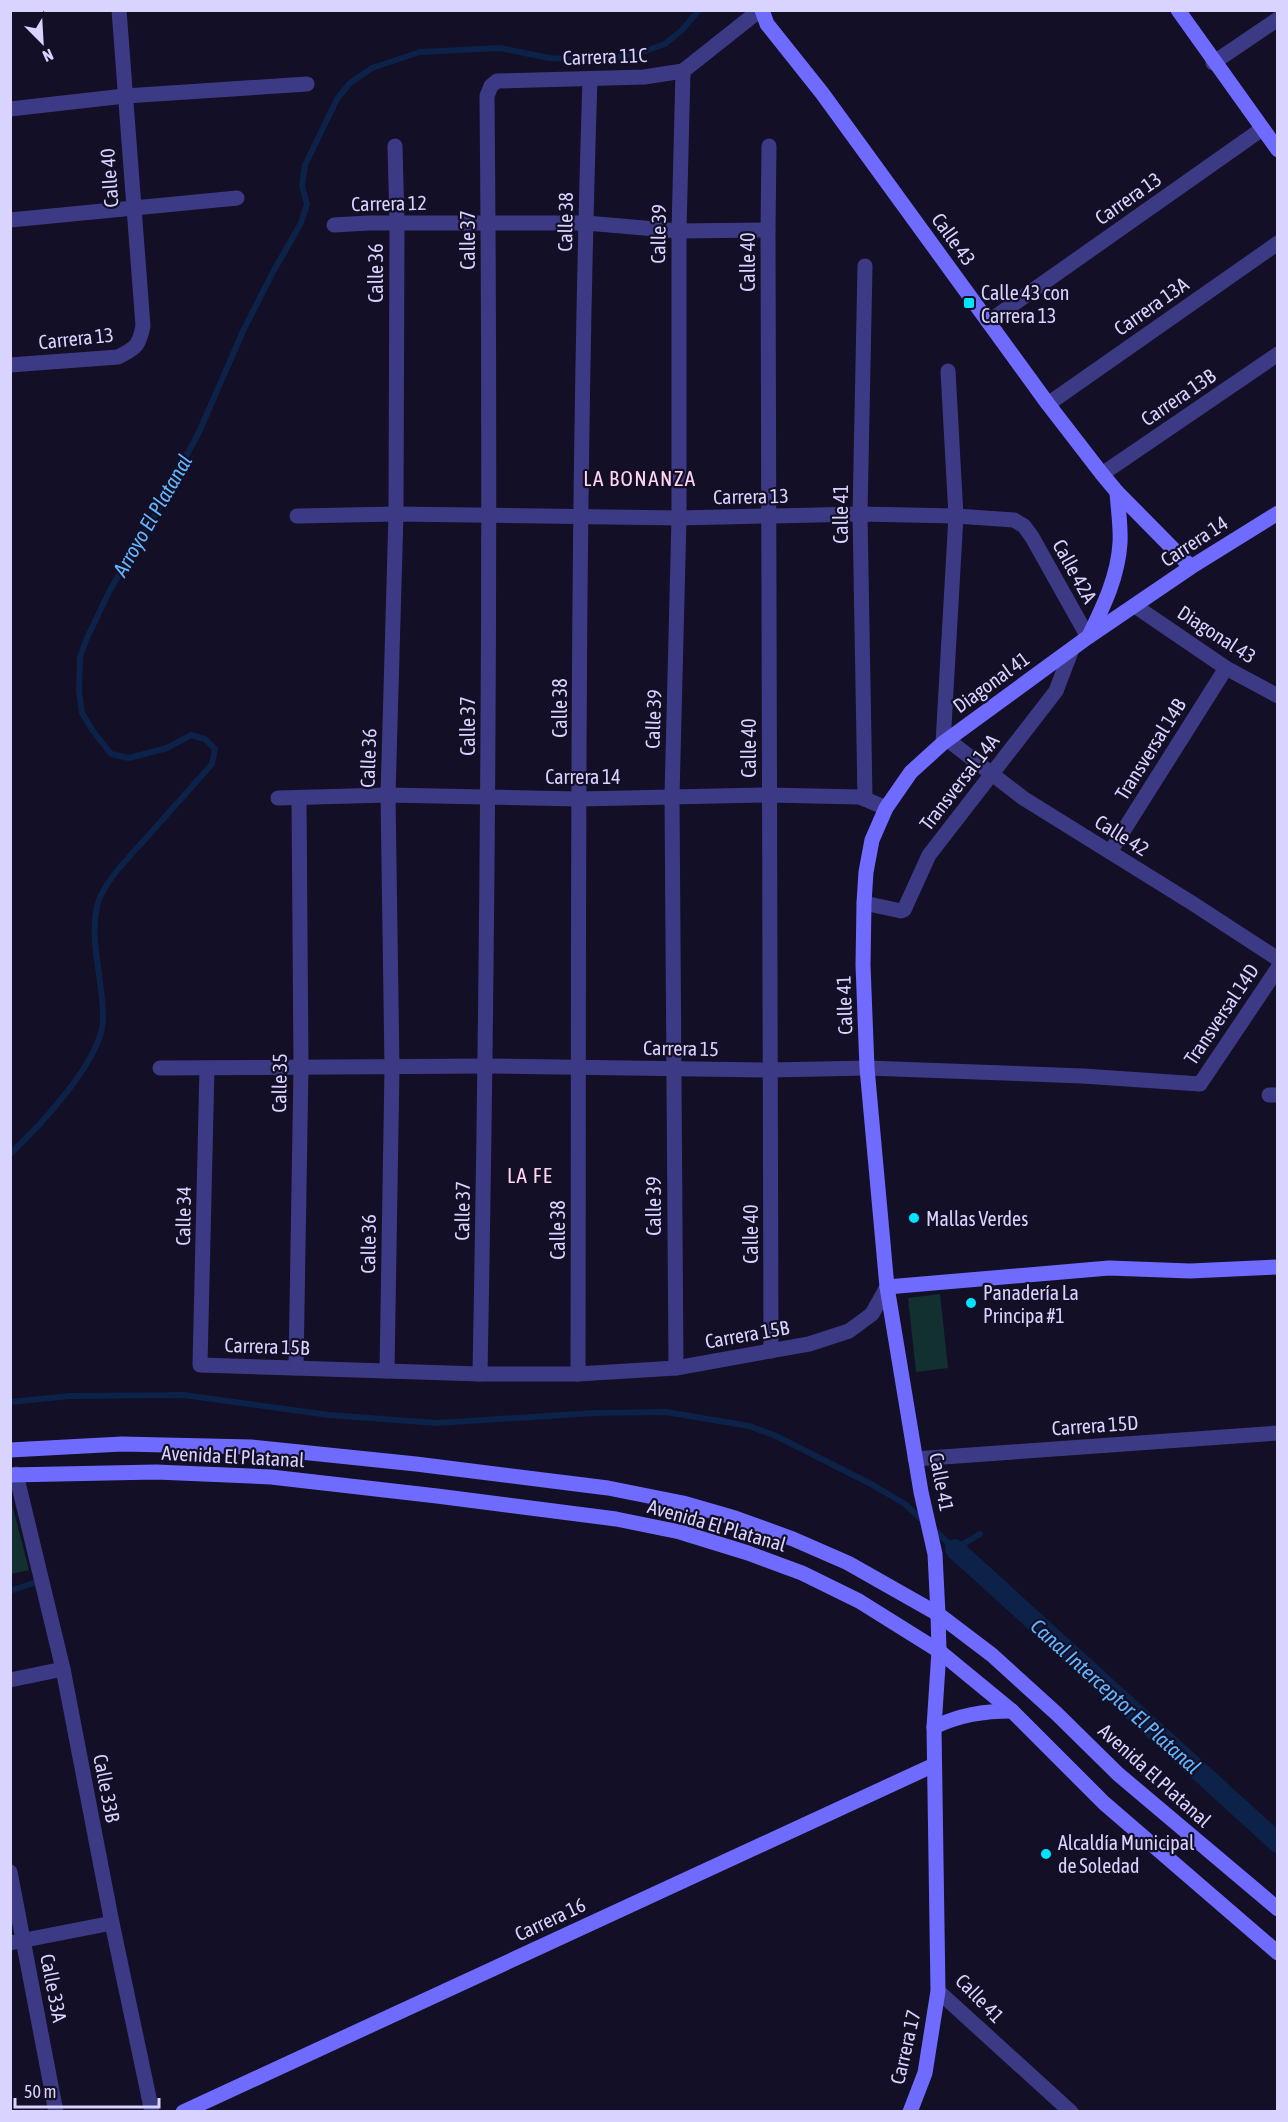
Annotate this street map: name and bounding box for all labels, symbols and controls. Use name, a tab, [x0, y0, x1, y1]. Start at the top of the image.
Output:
north arrow	[12, 12, 72, 72]
street label: Carrera 11C	[562, 43, 648, 69]
text: N	[40, 46, 56, 66]
street label: Calle 40	[95, 148, 123, 208]
street label: Carrera 13	[1090, 167, 1166, 229]
street label: Carrera 12	[351, 191, 427, 215]
street label: Calle 38	[553, 192, 577, 252]
street label: Calle 39	[646, 204, 670, 264]
street label: Calle 43	[927, 208, 981, 270]
street label: Calle 37	[456, 210, 479, 270]
street label: Calle 40	[736, 232, 759, 292]
street label: Calle 36	[364, 243, 387, 303]
street label: Carrera 13A	[1109, 272, 1193, 340]
place label: Calle 43 con Carrera 13	[981, 281, 1070, 327]
marker: Calle 43 con Carrera 13	[962, 296, 976, 310]
street label: Carrera 13	[37, 323, 115, 353]
street label: Carrera 13B	[1136, 363, 1220, 430]
water label: Arroyo El Platanal	[107, 450, 197, 581]
district label: LA BONANZA	[583, 466, 697, 490]
street label: Carrera 13	[713, 484, 789, 508]
street label: Calle 41	[829, 484, 852, 544]
street label: Carrera 14	[1156, 511, 1232, 571]
street label: Calle 42A	[1048, 535, 1102, 607]
street label: Diagonal 43	[1174, 600, 1260, 668]
street label: Diagonal 41	[948, 647, 1034, 717]
street label: Calle 38	[548, 678, 571, 738]
street label: Calle 39	[640, 689, 666, 749]
street label: Transversal 14B	[1110, 694, 1190, 804]
street label: Calle 37	[456, 696, 479, 756]
street label: Calle 40	[737, 718, 760, 778]
street label: Calle 36	[355, 728, 381, 788]
street label: Transversal 14A	[914, 729, 1004, 834]
street label: Carrera 14	[545, 765, 621, 788]
street label: Calle 42	[1091, 810, 1153, 860]
street label: Transversal 14D	[1179, 959, 1263, 1069]
street label: Calle 41	[831, 975, 857, 1035]
street label: Carrera 15	[643, 1036, 719, 1060]
street label: Calle 35	[267, 1053, 291, 1113]
district label: LA FE	[507, 1163, 553, 1187]
street label: Calle 39	[642, 1176, 665, 1236]
street label: Calle 37	[450, 1181, 474, 1241]
street label: Calle 34	[171, 1186, 195, 1246]
street label: Calle 38	[546, 1200, 569, 1260]
street label: Calle 40	[739, 1204, 762, 1264]
place label: Mallas Verdes	[926, 1207, 1028, 1230]
marker: Mallas Verdes	[907, 1211, 921, 1225]
street label: Calle 36	[356, 1214, 380, 1274]
place label: Panadería La Principa #1	[983, 1281, 1079, 1327]
marker: Panadería La Principa #1	[964, 1296, 978, 1310]
street label: Carrera 15B	[703, 1315, 791, 1353]
street label: Carrera 15B	[224, 1333, 310, 1359]
street label: Carrera 15D	[1051, 1411, 1139, 1439]
street label: Avenida El Platanal	[161, 1441, 306, 1471]
street label: Calle 41	[925, 1451, 959, 1513]
street label: Avenida El Platanal	[645, 1494, 790, 1556]
water label: Canal Interceptor El Platanal	[1026, 1613, 1206, 1779]
street label: Avenida El Platanal	[1094, 1719, 1216, 1832]
street label: Calle 33B	[89, 1752, 125, 1824]
place label: Alcaldía Municipal de Soledad	[1058, 1831, 1195, 1877]
marker: Alcaldía Municipal de Soledad	[1039, 1847, 1053, 1861]
street label: Carrera 16	[511, 1893, 589, 1945]
street label: Calle 33A	[36, 1952, 72, 2024]
street label: Calle 41	[951, 1969, 1009, 2027]
street label: Carrera 17	[885, 2008, 925, 2086]
scale bar	[15, 2071, 159, 2109]
text: 50 m	[24, 2081, 56, 2102]

